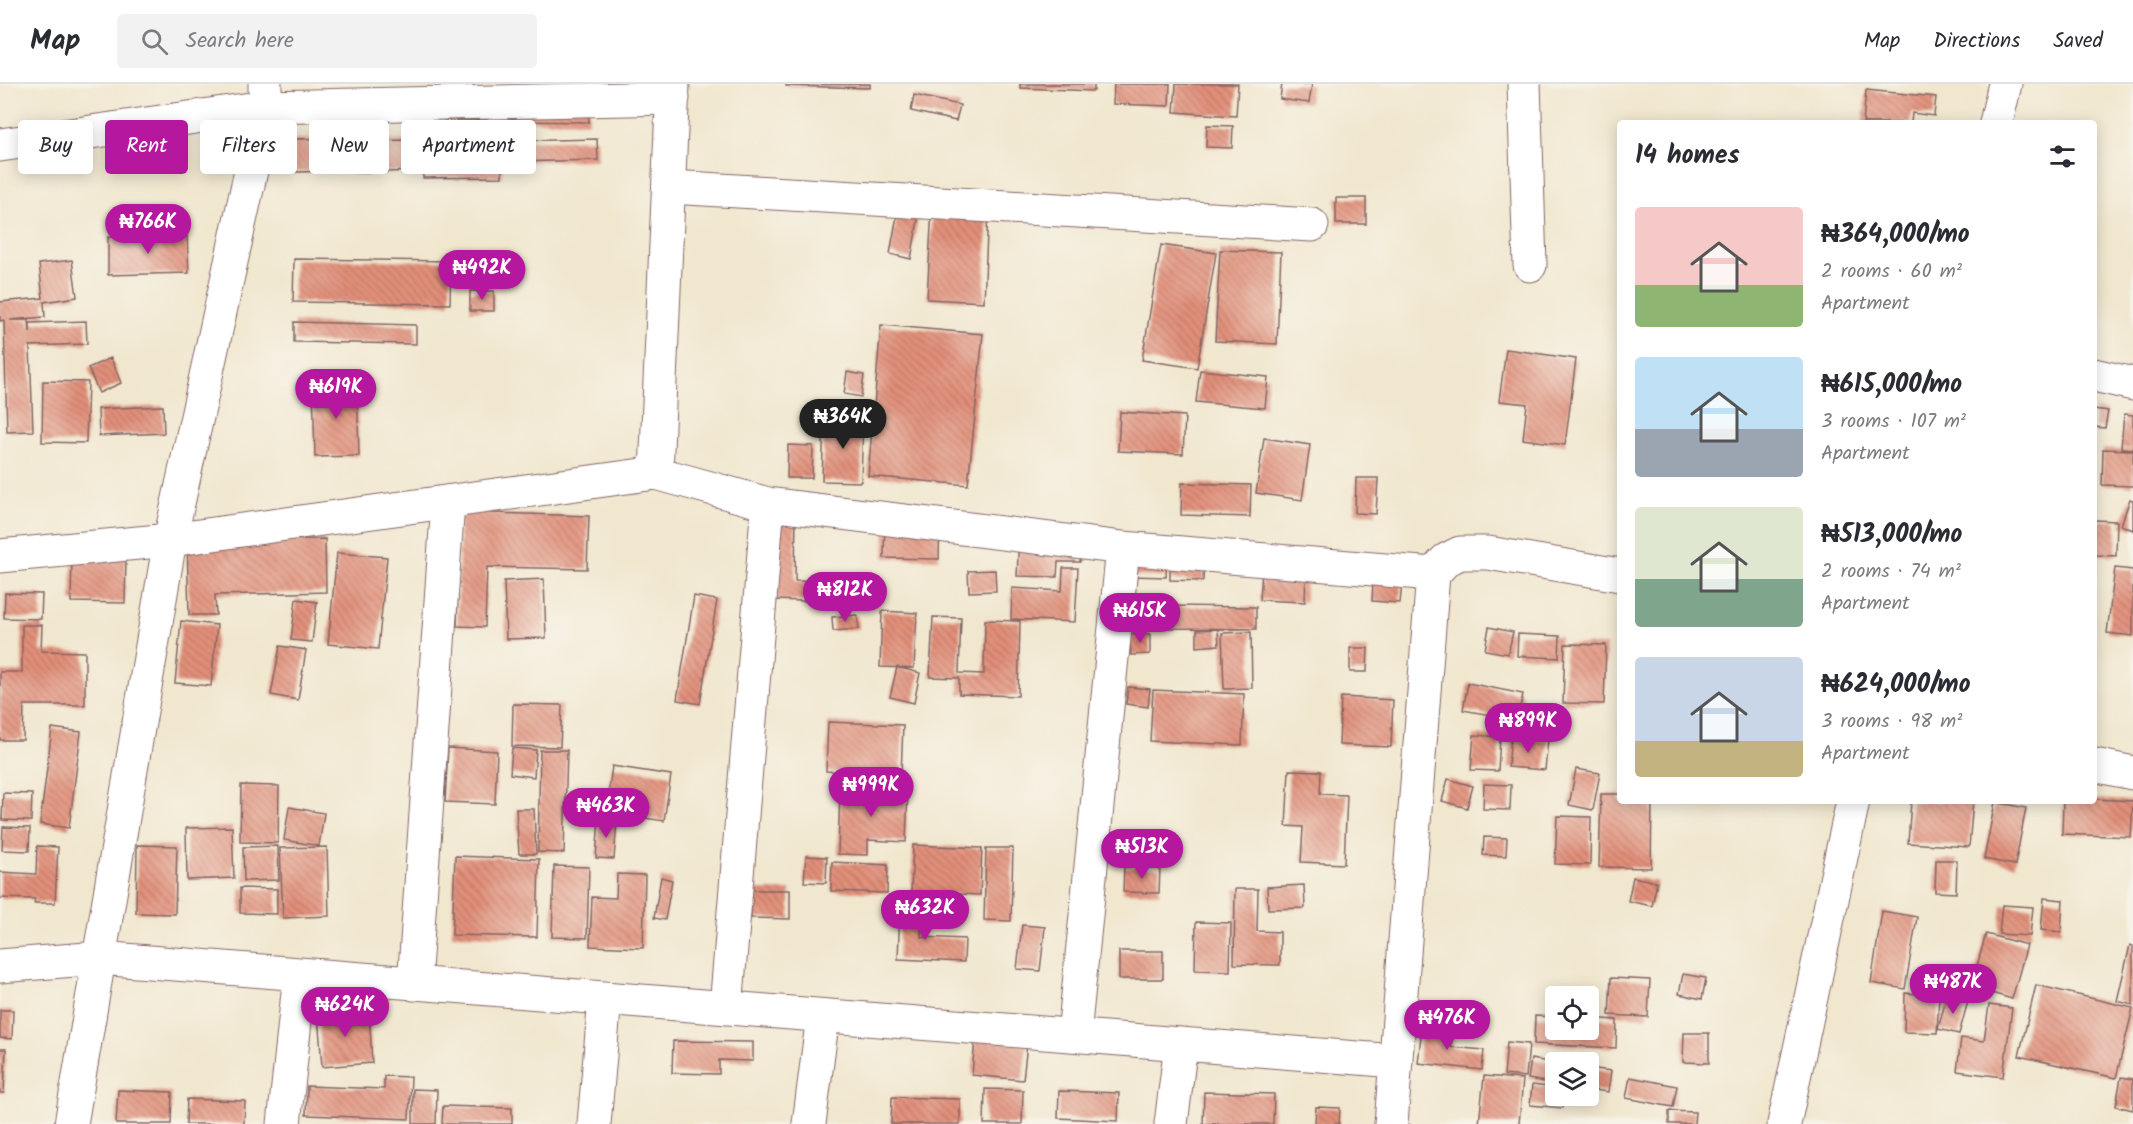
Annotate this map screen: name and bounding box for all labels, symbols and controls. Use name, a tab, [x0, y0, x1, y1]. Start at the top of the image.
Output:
search box	[117, 14, 537, 68]
text: Map	[30, 19, 81, 64]
text: Search here	[186, 24, 294, 59]
icon: search	[138, 25, 171, 58]
text: Map	[1864, 25, 1900, 58]
text: Directions	[1933, 25, 2020, 58]
text: Saved	[2053, 25, 2103, 58]
chip: Buy	[18, 120, 93, 174]
chip: Rent	[105, 120, 188, 174]
chip: Filters	[200, 120, 297, 174]
chip: New	[309, 120, 389, 174]
chip: Apartment	[401, 120, 536, 174]
text: 14 homes	[1635, 135, 1740, 177]
icon: filters	[2046, 140, 2079, 173]
pin: ₦766K	[106, 204, 190, 255]
text: ₦766K	[119, 207, 177, 239]
text: ₦364,000/mo	[1821, 214, 1970, 256]
icon: home	[1683, 231, 1755, 303]
pin: ₦492K	[440, 250, 524, 301]
text: ₦492K	[452, 253, 512, 285]
text: 2 rooms · 60 m²	[1821, 256, 1962, 288]
text: Apartment	[1821, 288, 1910, 320]
text: ₦615,000/mo	[1821, 364, 1962, 406]
pin: ₦619K	[294, 369, 378, 420]
text: ₦619K	[309, 372, 363, 404]
icon: home	[1683, 381, 1755, 453]
pin: ₦364K	[801, 399, 885, 450]
text: ₦364K	[813, 402, 873, 434]
text: 3 rooms · 107 m²	[1821, 406, 1966, 438]
text: Apartment	[1821, 438, 1910, 470]
text: ₦513,000/mo	[1821, 514, 1962, 556]
icon: home	[1683, 531, 1755, 603]
text: 2 rooms · 74 m²	[1821, 556, 1961, 588]
pin: ₦812K	[803, 572, 887, 623]
text: ₦812K	[817, 575, 873, 607]
text: Apartment	[1821, 588, 1910, 620]
pin: ₦615K	[1098, 593, 1182, 644]
text: ₦615K	[1113, 596, 1167, 628]
text: ₦624,000/mo	[1821, 664, 1971, 706]
icon: home	[1683, 681, 1755, 753]
pin: ₦899K	[1486, 703, 1570, 754]
text: ₦899K	[1499, 706, 1557, 738]
text: 3 rooms · 98 m²	[1821, 706, 1962, 738]
text: Apartment	[1821, 738, 1910, 770]
pin: ₦999K	[829, 767, 913, 818]
text: ₦999K	[843, 770, 899, 802]
pin: ₦463K	[564, 788, 648, 839]
text: ₦463K	[576, 791, 636, 823]
pin: ₦513K	[1100, 829, 1184, 880]
text: ₦513K	[1115, 832, 1169, 864]
pin: ₦632K	[883, 890, 967, 941]
text: ₦632K	[895, 893, 955, 925]
pin: ₦487K	[1911, 964, 1995, 1015]
text: ₦487K	[1924, 967, 1982, 999]
map controls	[1545, 986, 1599, 1106]
button: locate	[1545, 986, 1599, 1040]
pin: ₦624K	[303, 987, 387, 1038]
text: ₦624K	[315, 990, 375, 1022]
pin: ₦476K	[1405, 1000, 1489, 1051]
text: ₦476K	[1418, 1003, 1476, 1035]
button: layers	[1545, 1052, 1599, 1106]

